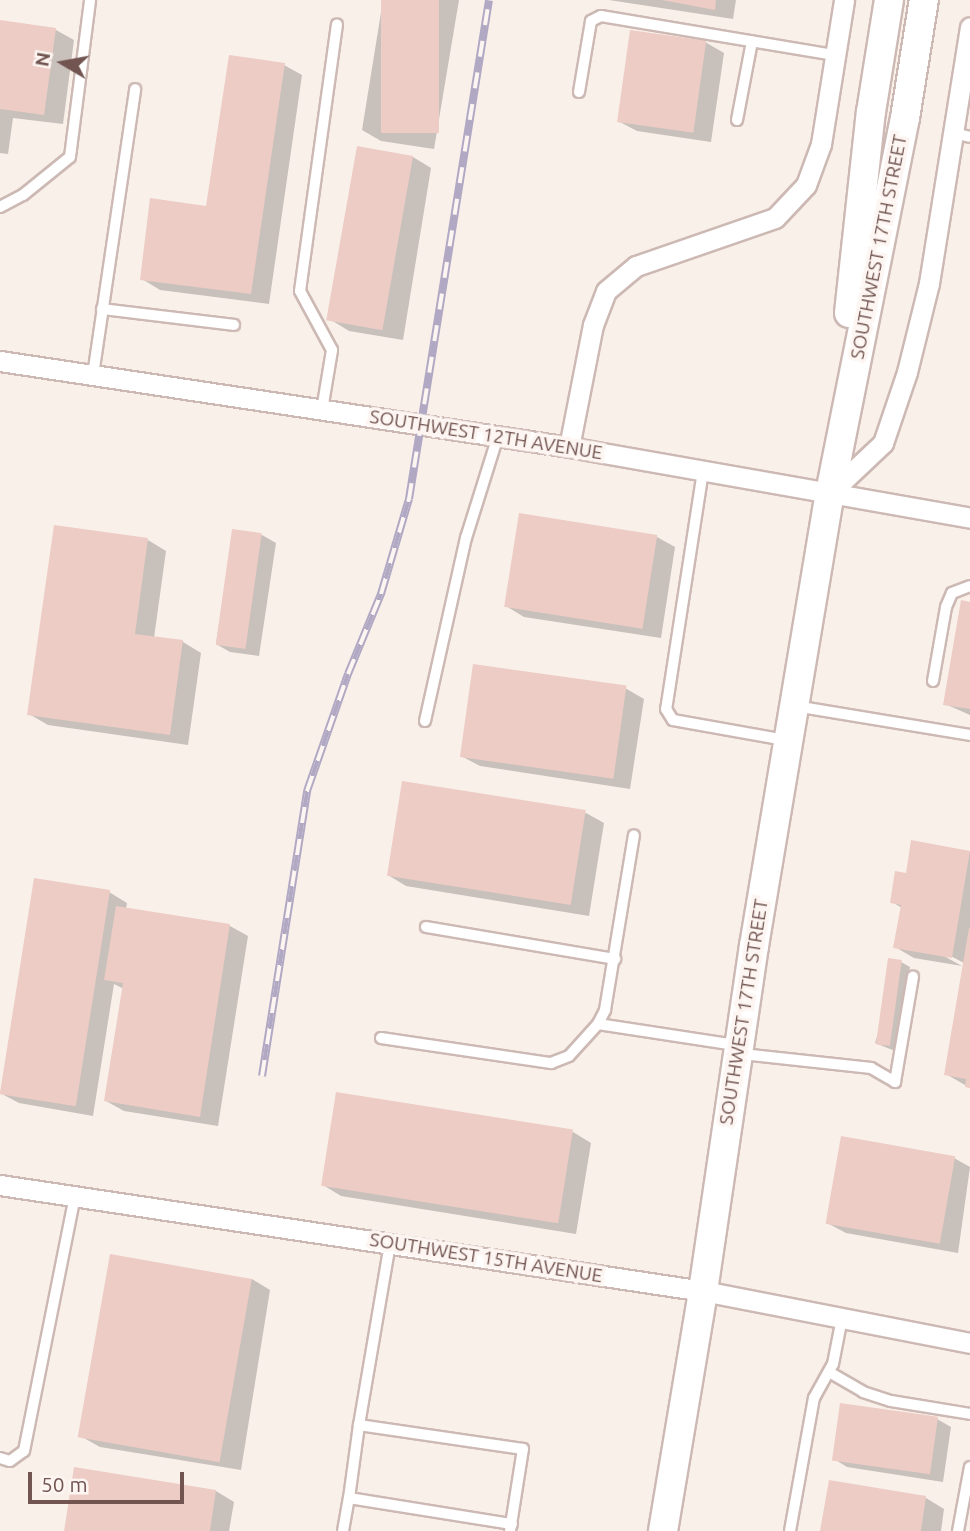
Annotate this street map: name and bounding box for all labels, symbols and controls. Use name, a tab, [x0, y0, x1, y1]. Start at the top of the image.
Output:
north arrow	[28, 28, 98, 98]
text: N	[30, 50, 54, 68]
street label: SOUTHWEST 17TH STREET	[846, 133, 912, 361]
street label: SOUTHWEST 12TH AVENUE	[368, 405, 604, 465]
street label: SOUTHWEST 17TH STREET	[715, 897, 773, 1127]
street label: SOUTHWEST 15TH AVENUE	[368, 1228, 604, 1288]
scale bar	[32, 1458, 187, 1502]
text: 50 m	[41, 1472, 88, 1496]

